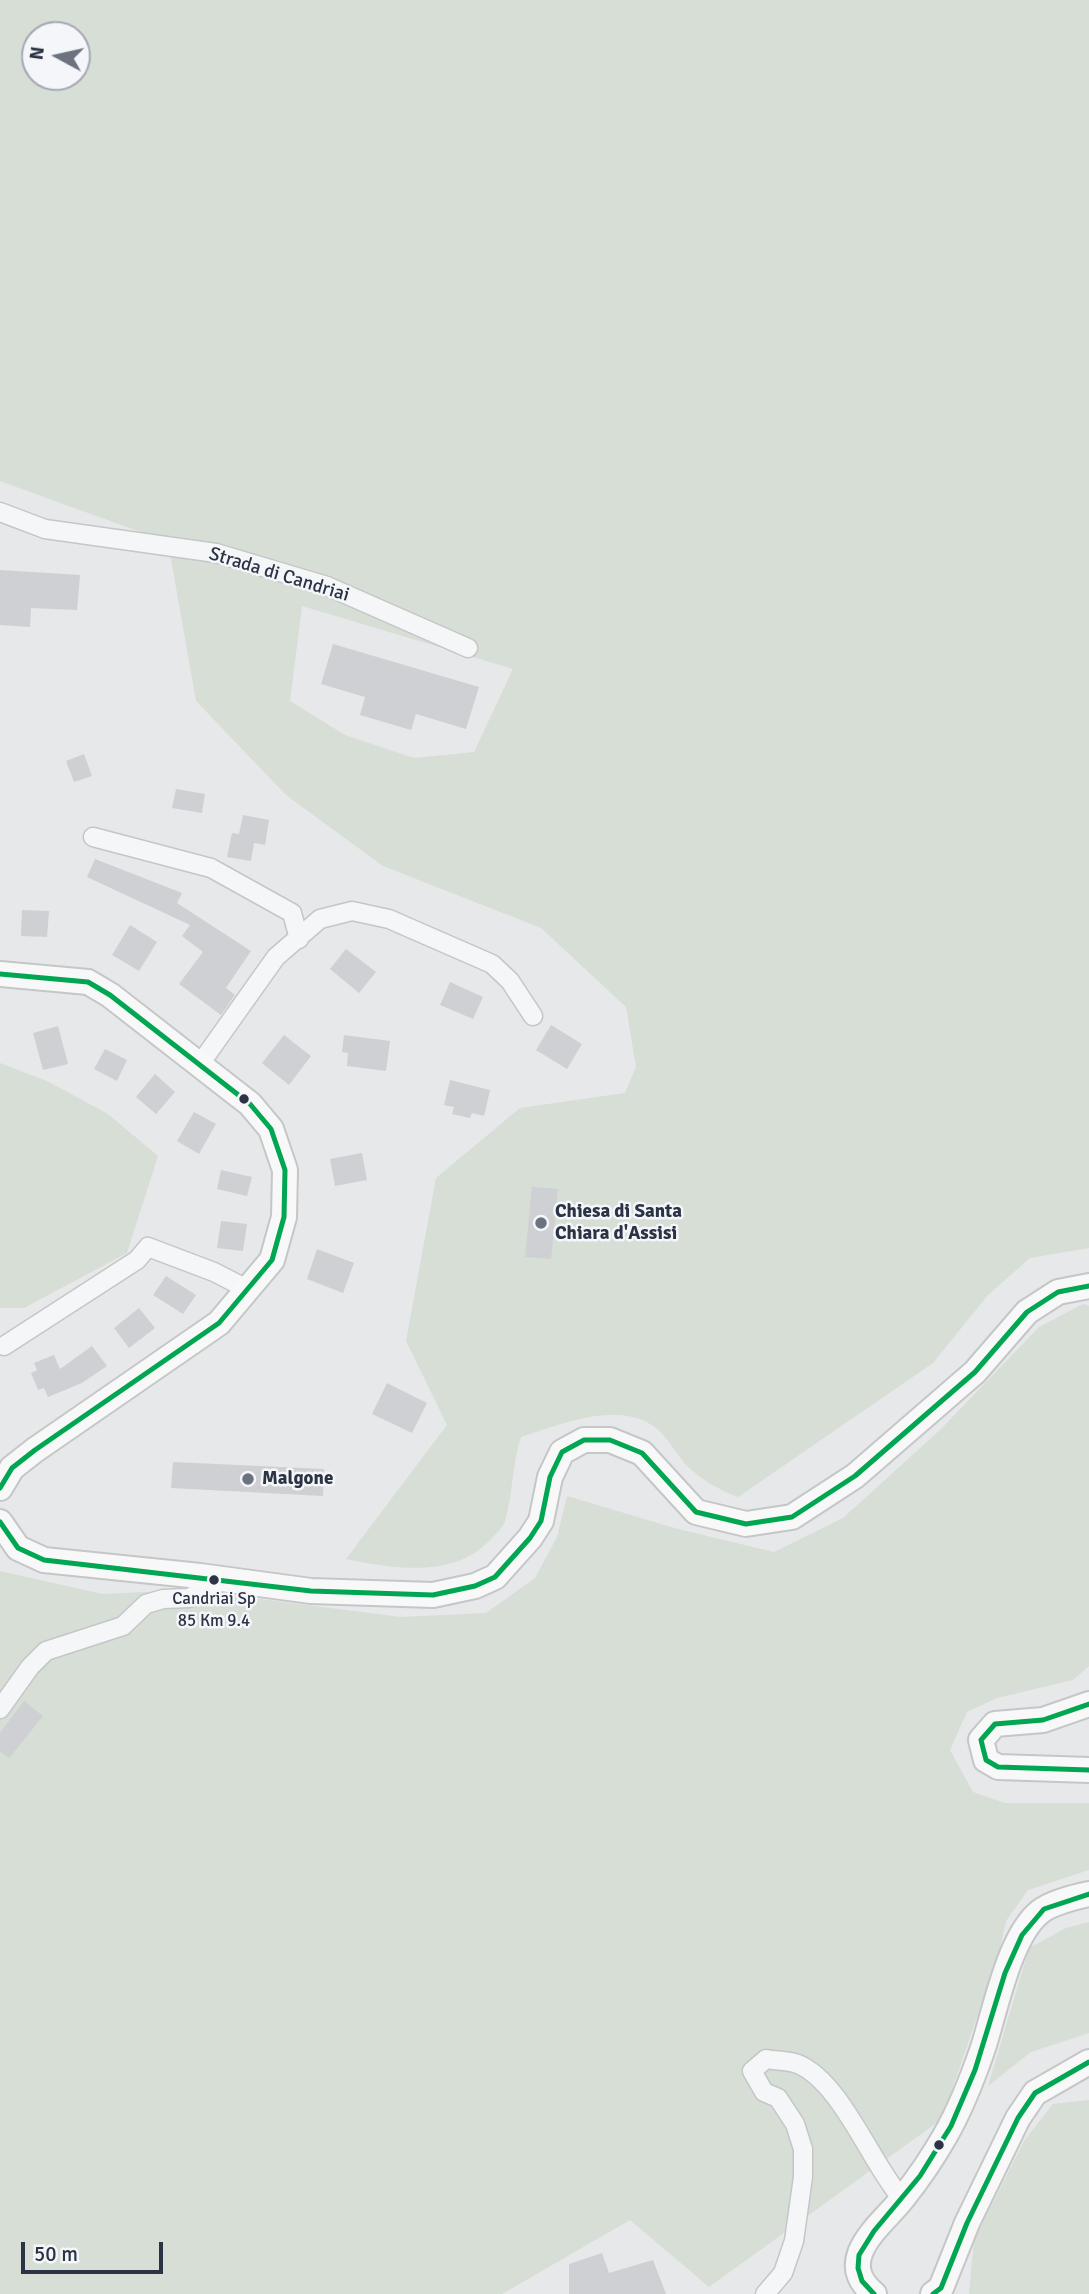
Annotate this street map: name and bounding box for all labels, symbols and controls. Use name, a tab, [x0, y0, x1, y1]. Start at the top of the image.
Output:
north arrow	[21, 21, 91, 91]
text: N	[24, 45, 50, 62]
street label: Strada di Candriai	[206, 543, 352, 607]
unlabelled marker	[237, 1092, 251, 1106]
place label: Chiesa di Santa Chiara d'Assisi	[555, 1201, 682, 1245]
marker: Chiesa di Santa Chiara d'Assisi	[533, 1215, 549, 1231]
place label: Malgone	[262, 1468, 333, 1490]
marker: Malgone	[240, 1471, 256, 1487]
marker: Candriai Sp 85 Km 9.4	[207, 1573, 221, 1587]
place label: Candriai Sp 85 Km 9.4	[172, 1590, 256, 1630]
unlabelled marker	[932, 2138, 946, 2152]
scale bar	[24, 2228, 166, 2272]
text: 50 m	[34, 2241, 78, 2267]

